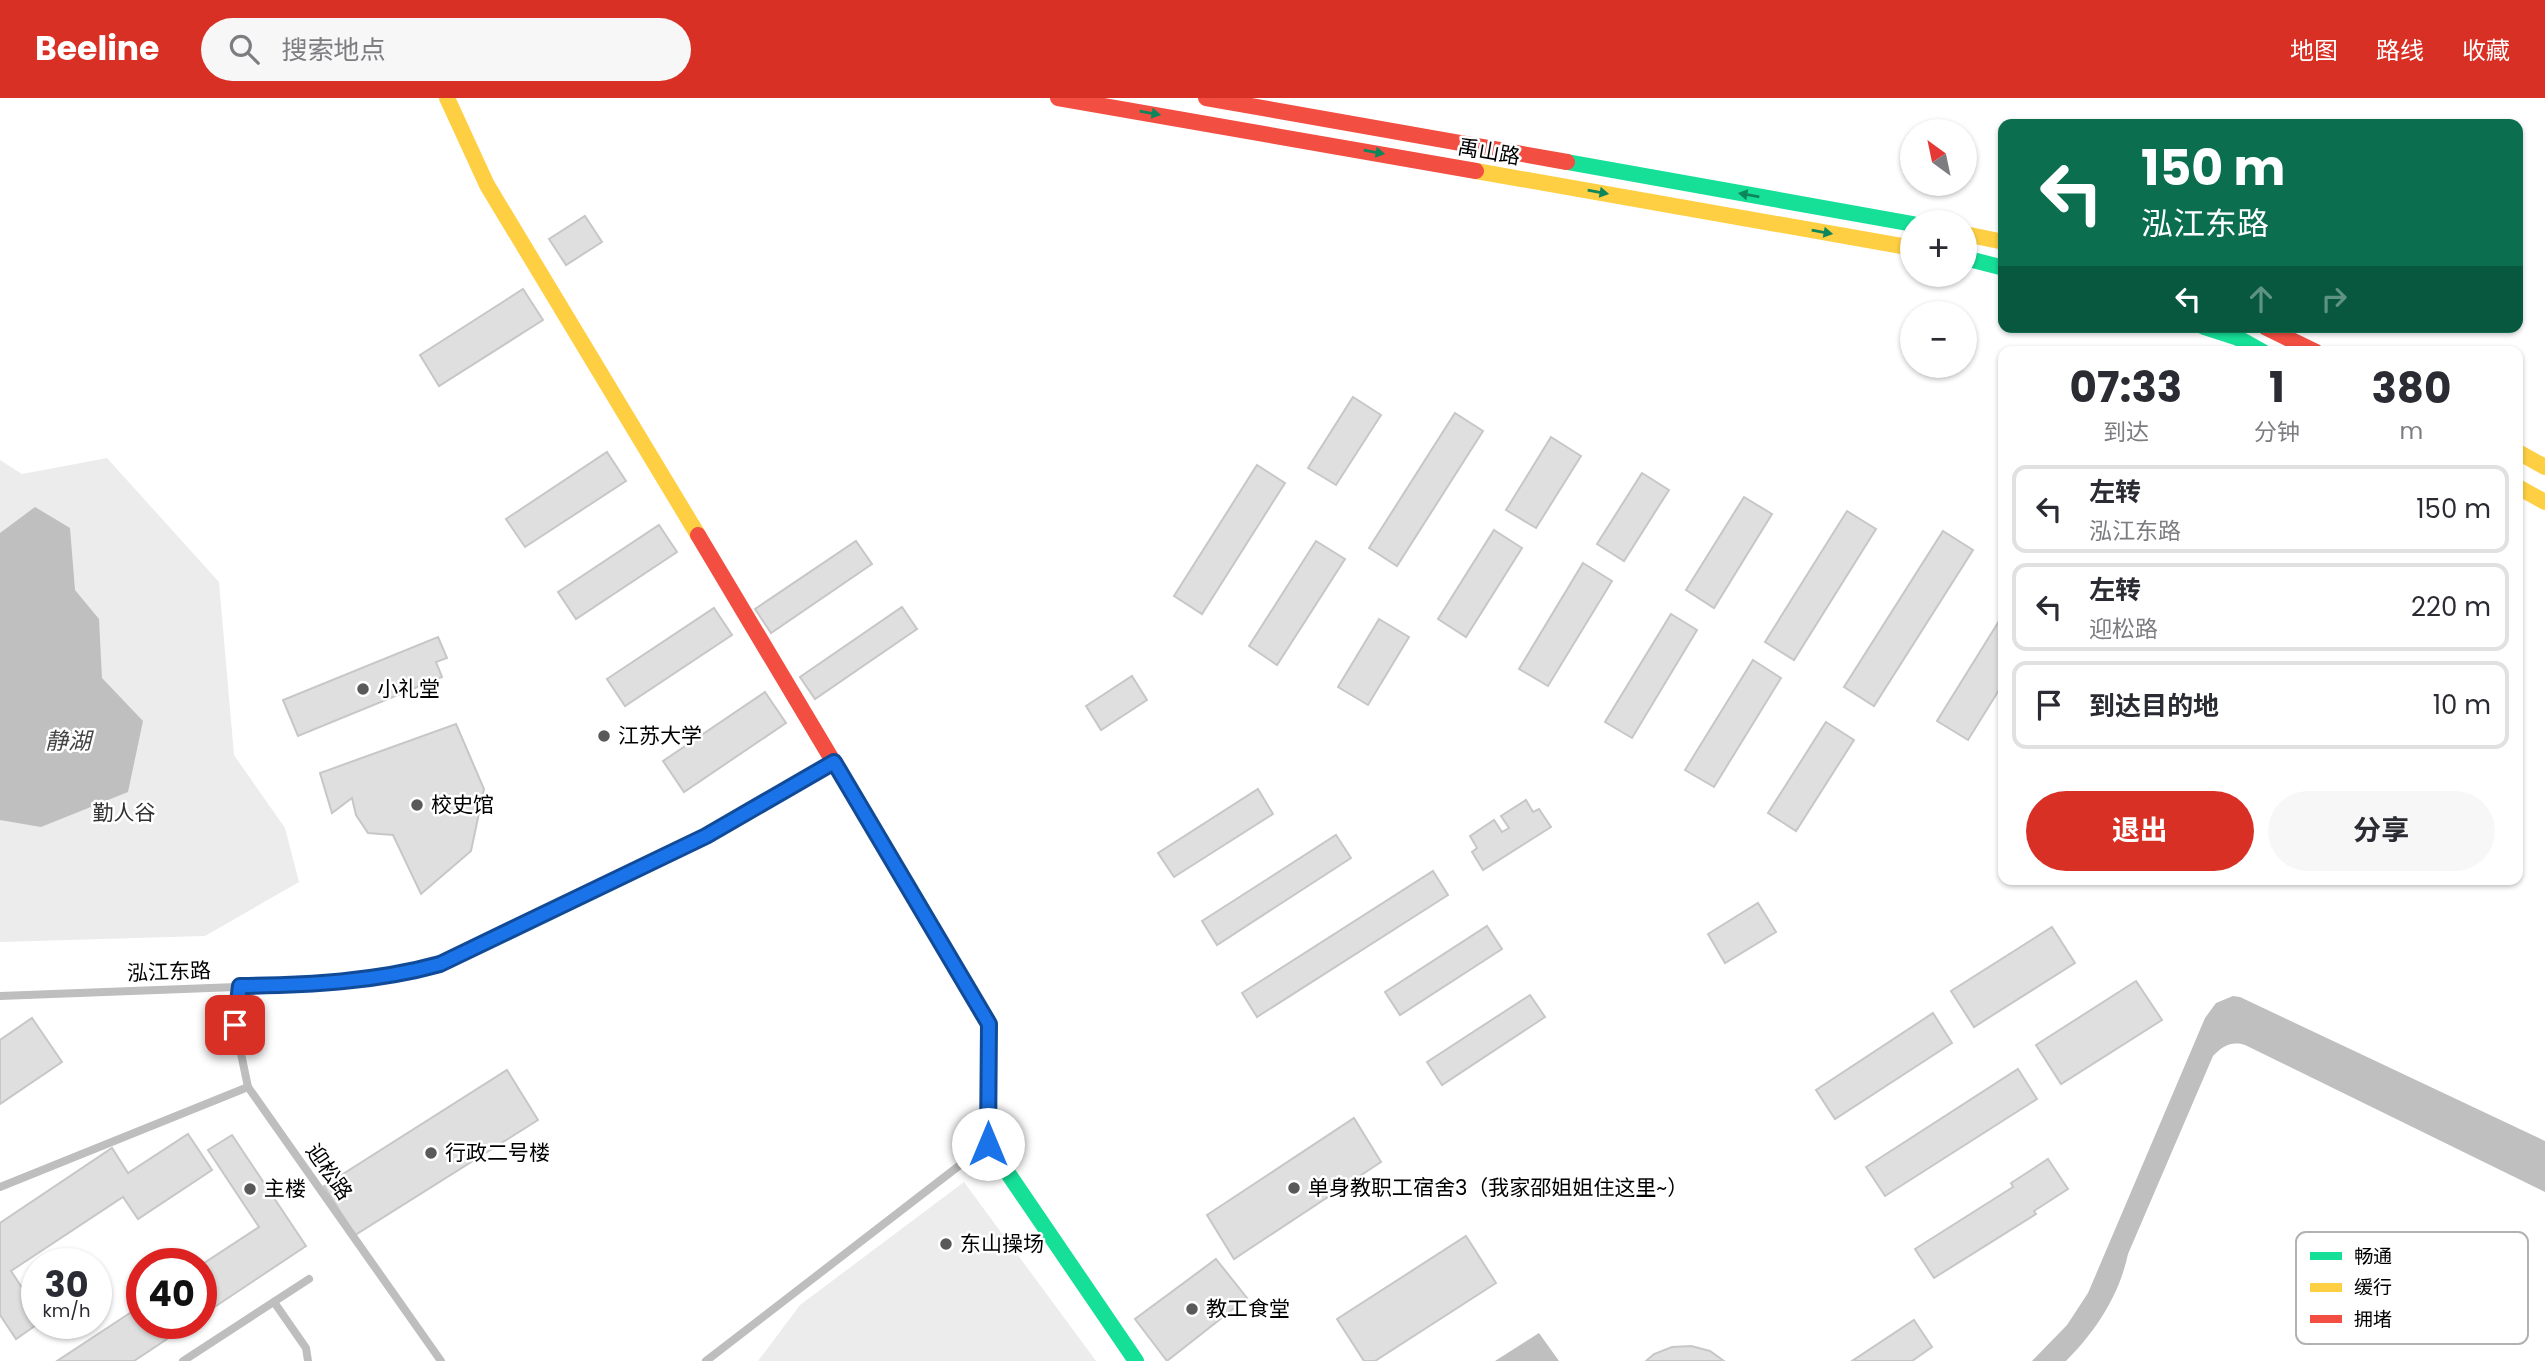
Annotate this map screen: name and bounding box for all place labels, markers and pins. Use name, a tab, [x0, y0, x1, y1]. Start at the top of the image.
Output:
place label: 小礼堂	[377, 674, 440, 703]
marker: 小礼堂	[355, 681, 371, 697]
place label: 江苏大学	[618, 721, 702, 750]
marker: 江苏大学	[596, 728, 612, 744]
place label: 校史馆	[431, 790, 494, 819]
marker: 校史馆	[409, 797, 425, 813]
pin	[205, 995, 265, 1055]
place label: 行政二号楼	[445, 1138, 550, 1167]
marker: 行政二号楼	[423, 1145, 439, 1161]
place label: 单身教职工宿舍3（我家邵姐姐住这里~）	[1308, 1173, 1688, 1202]
place label: 主楼	[264, 1174, 306, 1203]
marker: 单身教职工宿舍3（我家邵姐姐住这里~）	[1286, 1180, 1302, 1196]
marker: 主楼	[242, 1181, 258, 1197]
place label: 东山操场	[960, 1229, 1044, 1258]
marker: 东山操场	[938, 1236, 954, 1252]
place label: 教工食堂	[1206, 1294, 1290, 1323]
marker: 教工食堂	[1184, 1301, 1200, 1317]

